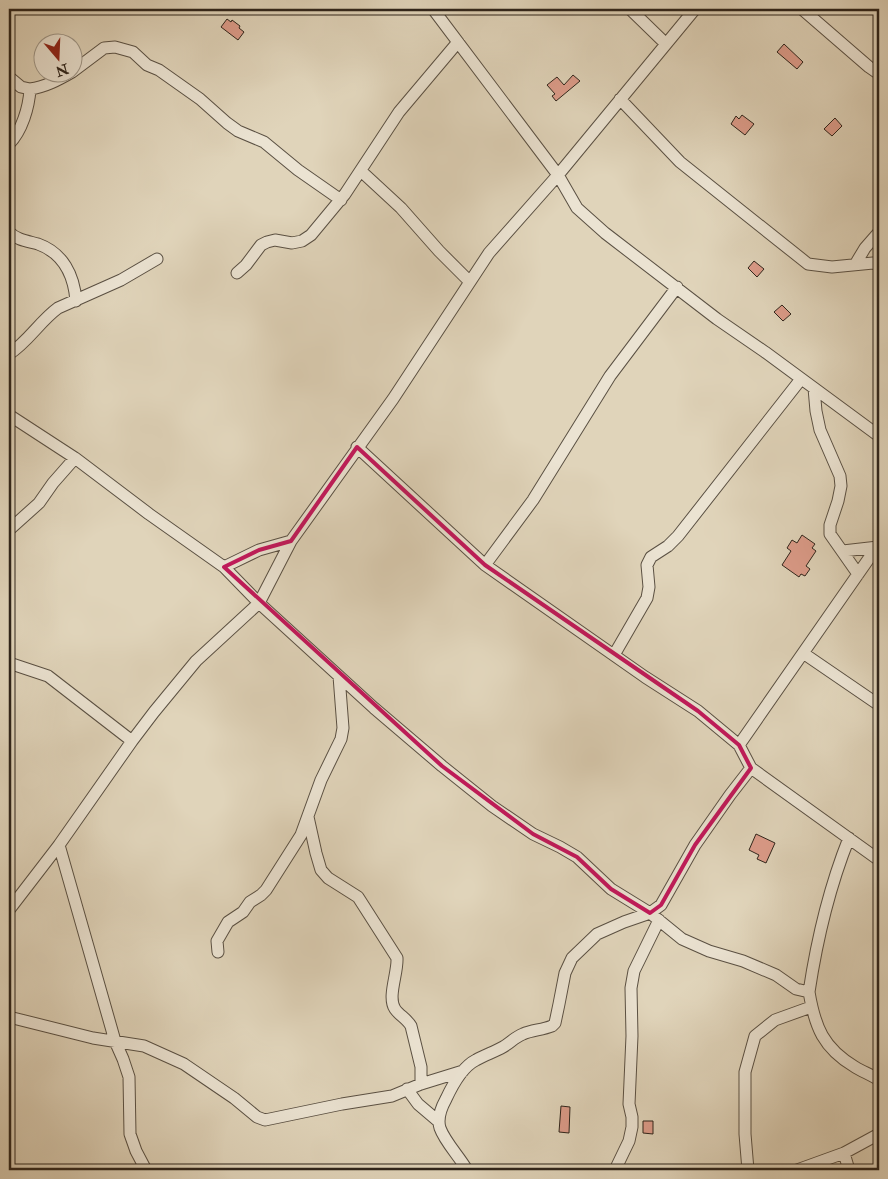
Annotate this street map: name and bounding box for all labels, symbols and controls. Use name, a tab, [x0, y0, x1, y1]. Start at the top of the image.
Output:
north arrow	[32, 32, 82, 82]
text: N	[53, 59, 72, 80]

